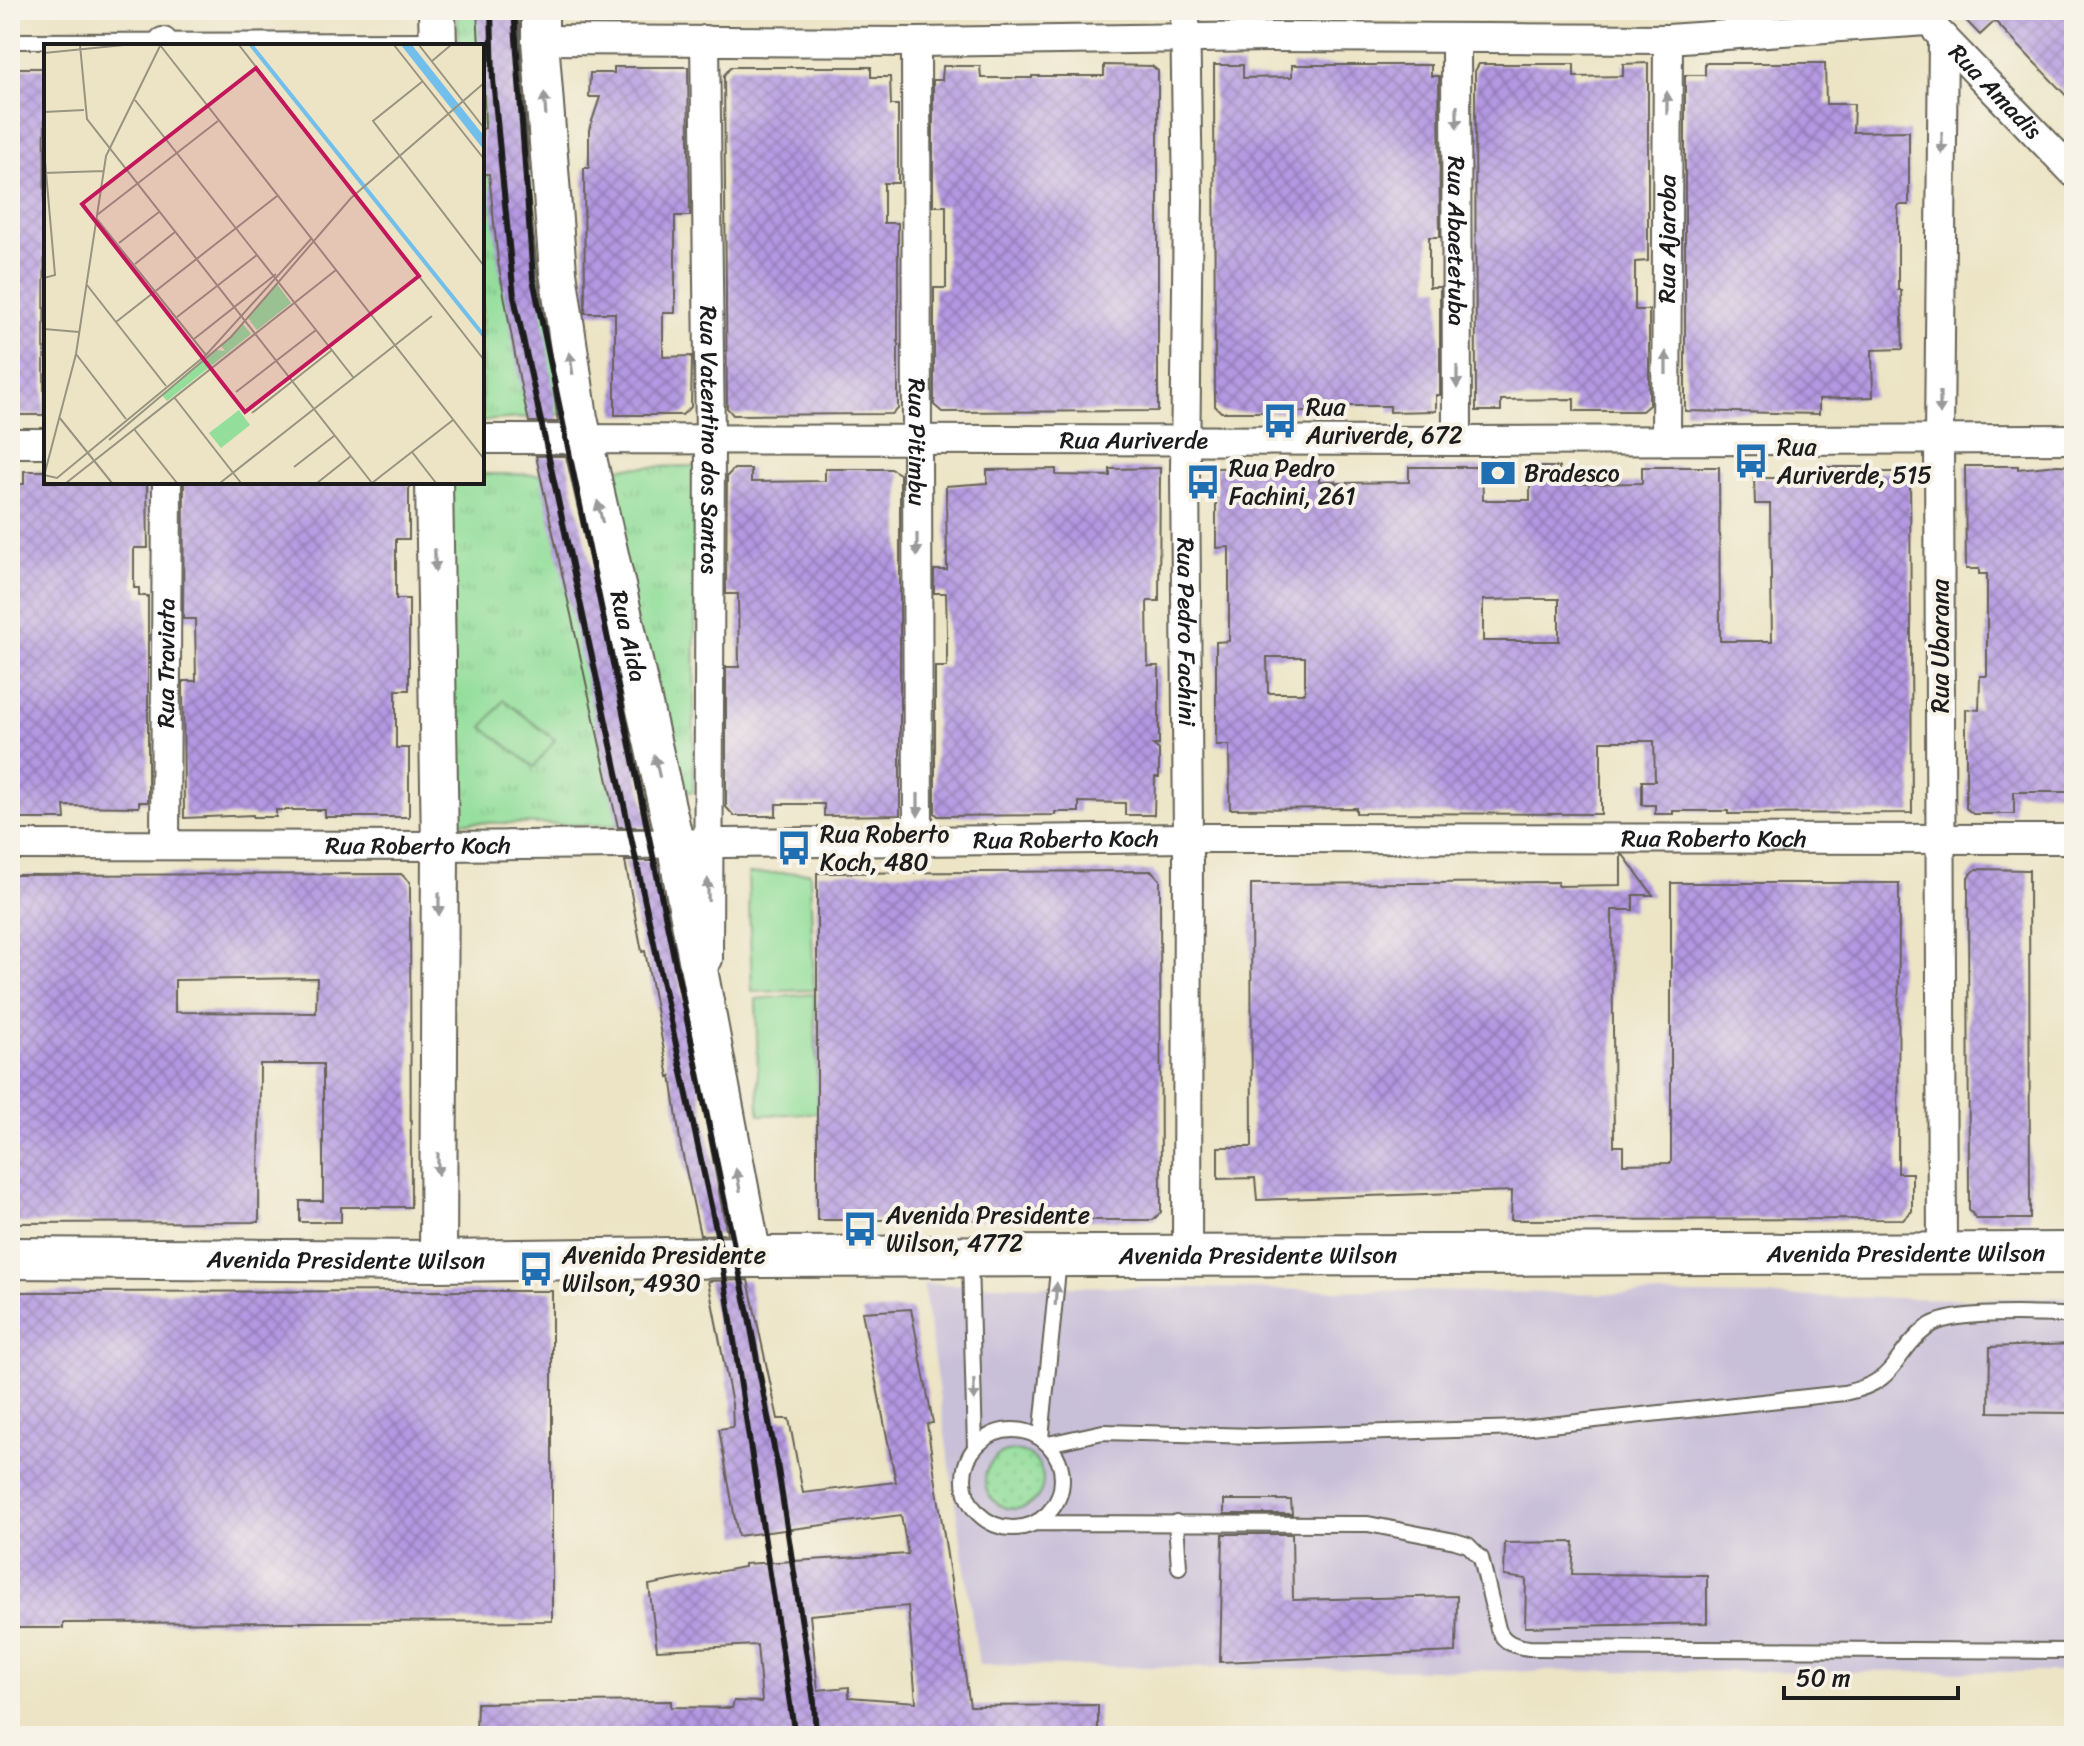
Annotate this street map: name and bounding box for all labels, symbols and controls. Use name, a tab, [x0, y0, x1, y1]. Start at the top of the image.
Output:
street label: Rua Amadis	[1938, 33, 2053, 150]
inset map	[44, 44, 484, 484]
one-way arrow	[1661, 90, 1673, 115]
one-way arrow	[538, 92, 551, 117]
one-way arrow	[1450, 105, 1463, 130]
one-way arrow	[1936, 131, 1948, 156]
street label: Rua Abaetetuba	[1435, 156, 1478, 326]
street label: Rua Ajaroba	[1646, 174, 1688, 303]
street label: Rua Vatentino dos Santos	[687, 305, 731, 574]
one-way arrow	[564, 350, 577, 375]
one-way arrow	[1660, 350, 1672, 375]
one-way arrow	[1451, 365, 1463, 390]
street label: Rua Pitimbu	[896, 378, 938, 506]
place label: Rua Auriverde, 672	[1305, 386, 1463, 456]
one-way arrow	[1934, 391, 1946, 416]
bus stop icon: Rua Auriverde, 672	[1261, 402, 1299, 440]
street label: Rua Auriverde	[1060, 419, 1209, 461]
place label: Rua Auriverde, 515	[1776, 426, 1932, 496]
bus stop icon: Rua Auriverde, 515	[1732, 442, 1770, 480]
place label: Rua Pedro Fachini, 261	[1229, 447, 1355, 517]
place label: Bradesco	[1524, 452, 1620, 494]
bank icon: Bradesco	[1479, 454, 1517, 492]
bus stop icon: Rua Pedro Fachini, 261	[1184, 463, 1222, 501]
one-way arrow	[593, 500, 606, 525]
one-way arrow	[911, 533, 923, 558]
street label: Rua Pedro Fachini	[1165, 538, 1208, 728]
one-way arrow	[429, 548, 442, 573]
street label: Rua Ubarana	[1919, 578, 1961, 713]
street label: Rua Aida	[598, 586, 659, 686]
street label: Rua Traviata	[145, 598, 187, 728]
one-way arrow	[650, 753, 663, 778]
one-way arrow	[911, 793, 924, 818]
place label: Rua Roberto Koch, 480	[820, 813, 949, 883]
street label: Rua Roberto Koch	[973, 817, 1159, 861]
street label: Rua Roberto Koch	[1621, 817, 1807, 860]
street label: Rua Roberto Koch	[325, 824, 511, 867]
bus stop icon: Rua Roberto Koch, 480	[775, 829, 813, 867]
one-way arrow	[702, 877, 714, 902]
one-way arrow	[433, 892, 446, 917]
one-way arrow	[432, 1152, 444, 1177]
one-way arrow	[732, 1167, 744, 1192]
place label: Avenida Presidente Wilson, 4772	[885, 1194, 1090, 1264]
bus stop icon: Avenida Presidente Wilson, 4772	[841, 1210, 879, 1248]
street label: Avenida Presidente Wilson	[1766, 1232, 2045, 1275]
place label: Avenida Presidente Wilson, 4930	[561, 1234, 766, 1304]
street label: Avenida Presidente Wilson	[1118, 1234, 1397, 1277]
street label: Avenida Presidente Wilson	[206, 1238, 485, 1282]
bus stop icon: Avenida Presidente Wilson, 4930	[517, 1250, 555, 1288]
one-way arrow	[1050, 1281, 1063, 1306]
one-way arrow	[967, 1378, 980, 1403]
scale bar	[1784, 1650, 1958, 1700]
text: 50 m	[1796, 1657, 1851, 1699]

